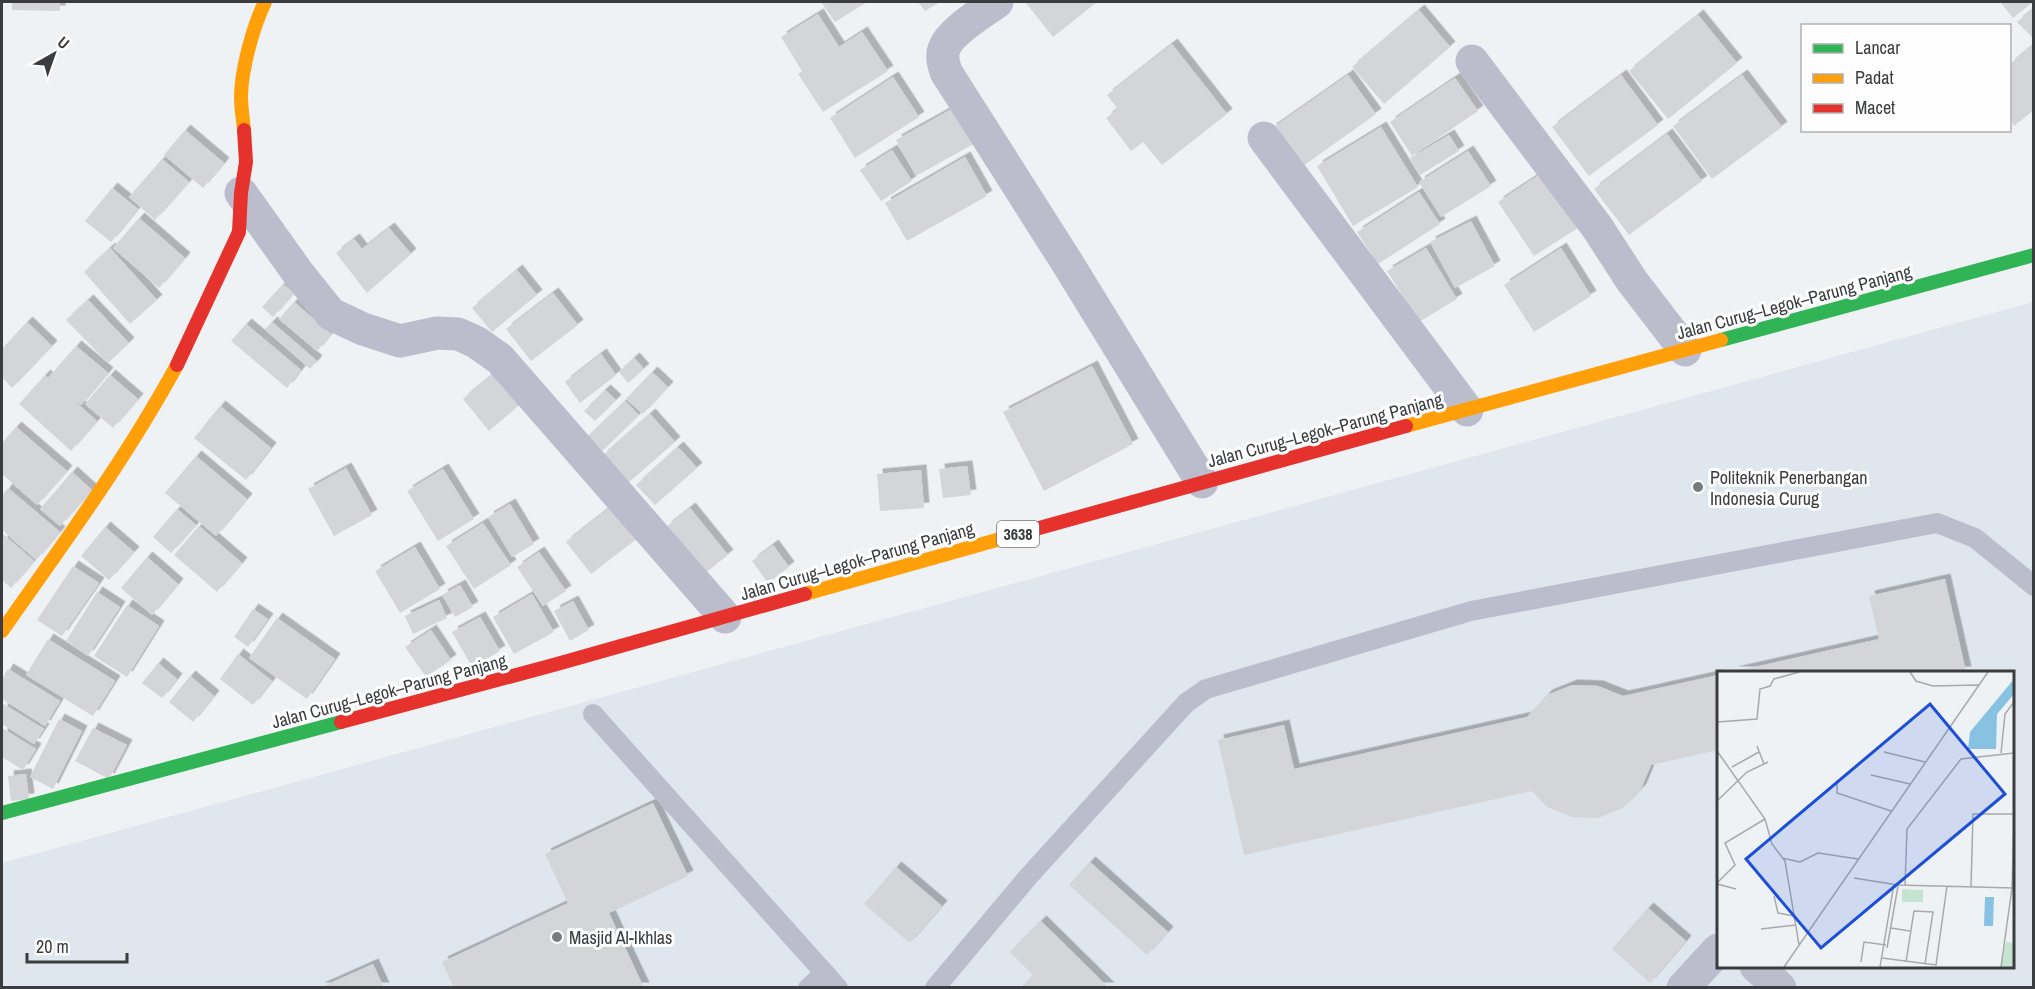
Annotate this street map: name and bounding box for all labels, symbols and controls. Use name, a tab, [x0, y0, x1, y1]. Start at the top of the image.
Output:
north arrow	[24, 24, 84, 84]
legend	[1801, 24, 2011, 132]
text: U	[53, 31, 74, 54]
text: Lancar	[1855, 35, 1900, 60]
text: Padat	[1855, 65, 1894, 90]
text: Macet	[1855, 95, 1895, 120]
street label: Jalan Curug–Legok–Parung Panjang	[1674, 258, 1915, 345]
street label: Jalan Curug–Legok–Parung Panjang	[1205, 386, 1446, 473]
place label: Politeknik Penerbangan Indonesia Curug	[1710, 465, 1868, 511]
marker: Politeknik Penerbangan Indonesia Curug	[1691, 480, 1705, 494]
street label: Jalan Curug–Legok–Parung Panjang	[737, 515, 978, 606]
road number: 3638	[997, 521, 1039, 547]
street label: Jalan Curug–Legok–Parung Panjang	[269, 647, 510, 734]
inset map	[1717, 671, 2014, 968]
place label: Masjid Al-Ikhlas	[569, 925, 672, 950]
scale bar	[27, 926, 128, 964]
marker: Masjid Al-Ikhlas	[550, 930, 564, 944]
text: 20 m	[36, 934, 69, 959]

